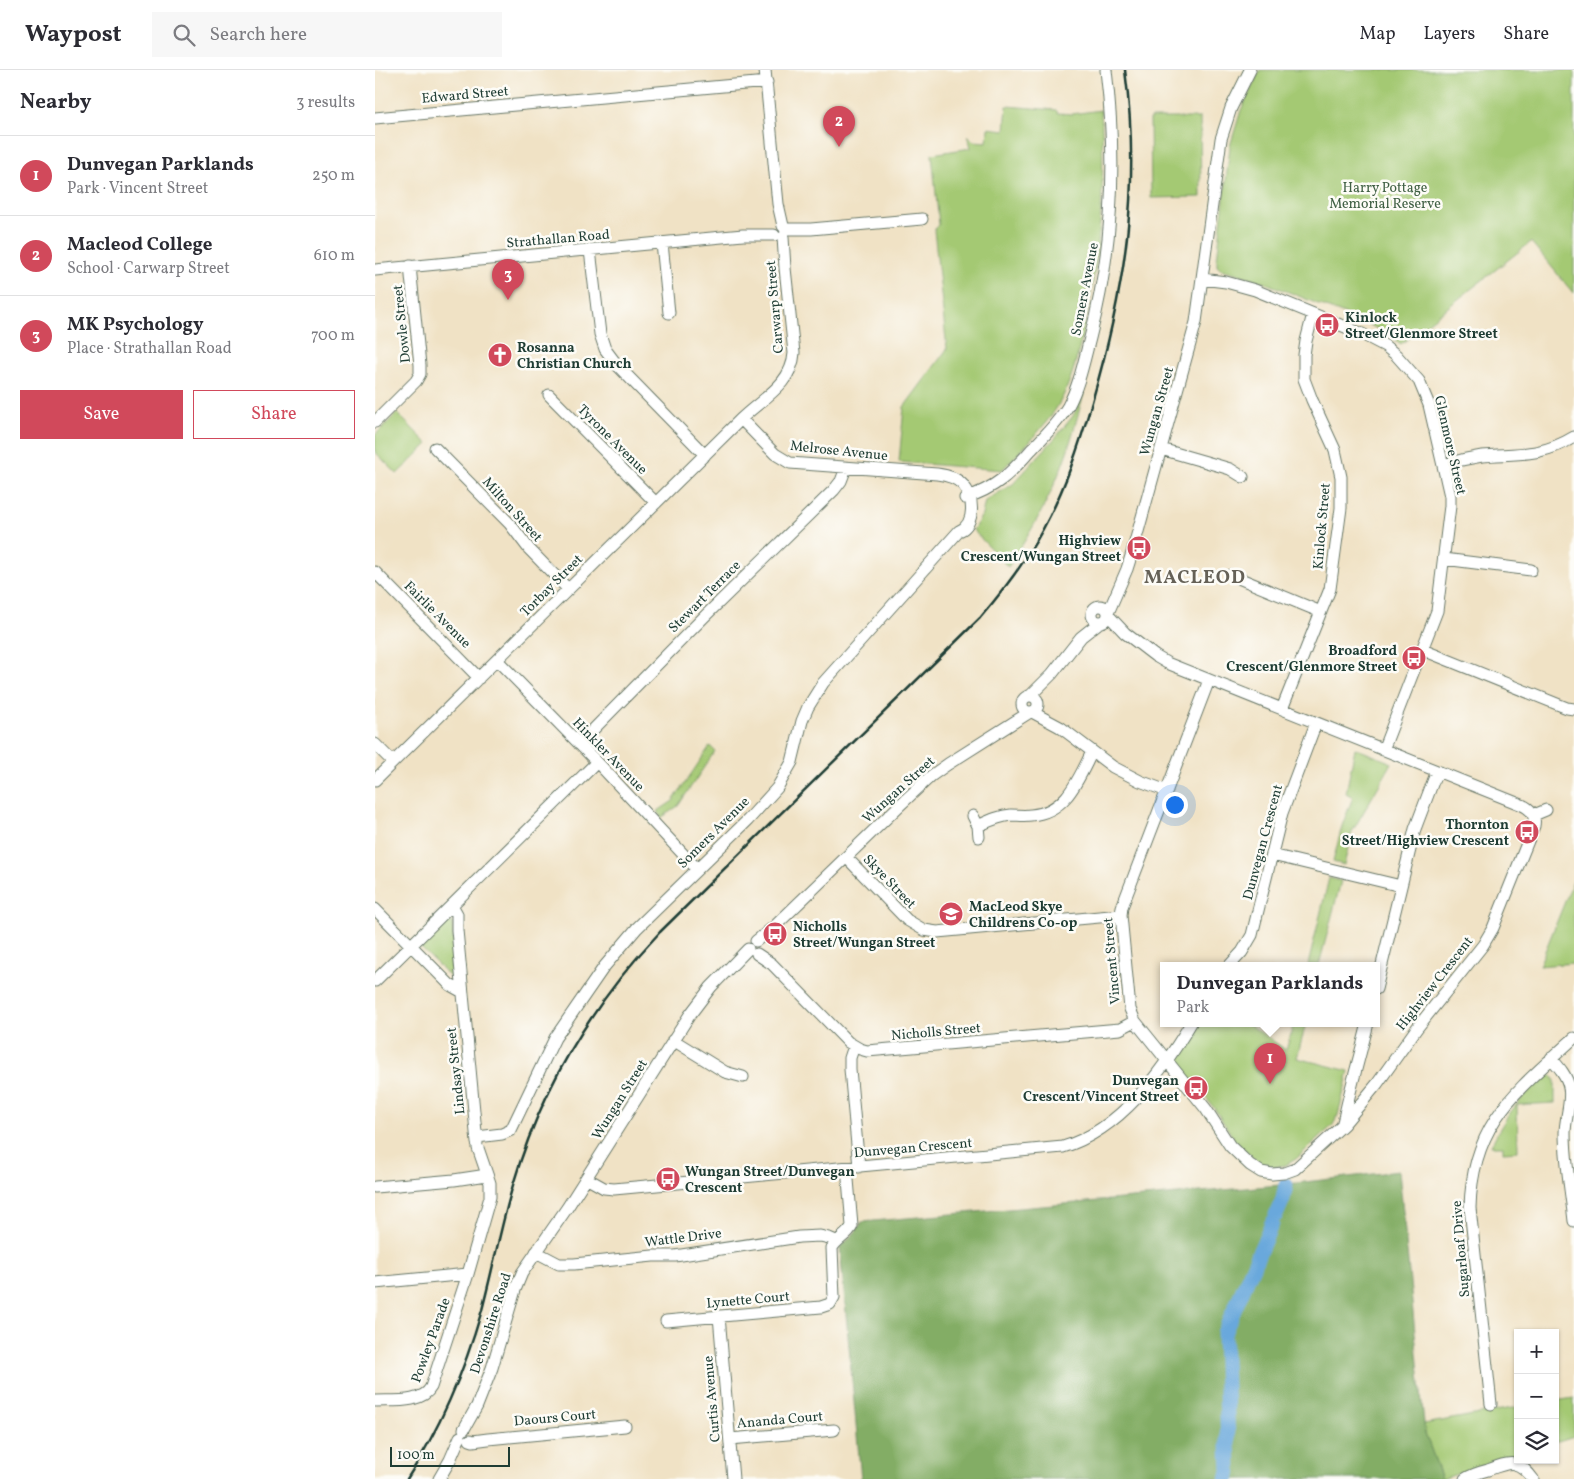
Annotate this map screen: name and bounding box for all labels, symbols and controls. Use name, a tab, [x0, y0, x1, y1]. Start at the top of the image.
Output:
search box	[152, 12, 502, 57]
text: Waypost	[25, 18, 122, 52]
icon: search	[170, 21, 198, 49]
text: Search here	[210, 22, 307, 48]
text: Map	[1359, 22, 1395, 47]
text: Layers	[1423, 22, 1475, 47]
text: Share	[1503, 22, 1549, 47]
street label: Edward Street	[421, 82, 510, 109]
text: Nearby	[20, 88, 91, 117]
text: 3 results	[296, 92, 355, 114]
pin: 2	[823, 106, 855, 147]
text: Dunvegan Parklands	[67, 152, 254, 178]
text: 1	[33, 165, 39, 187]
text: 250 m	[312, 165, 355, 187]
text: Park · Vincent Street	[67, 178, 208, 200]
park label: Harry Pottage Memorial Reserve	[1329, 179, 1441, 214]
street label: Strathallan Road	[506, 226, 611, 253]
text: Macleod College	[67, 232, 213, 258]
street label: Somers Avenue	[1067, 241, 1104, 338]
text: 2	[32, 245, 40, 267]
text: 610 m	[314, 245, 355, 267]
text: School · Carwarp Street	[67, 258, 230, 280]
pin: 3	[492, 259, 524, 300]
street label: Carwarp Street	[762, 260, 789, 354]
street label: Dowle Street	[389, 284, 416, 364]
place label: Kinlock Street/Glenmore Street	[1345, 309, 1498, 344]
text: MK Psychology	[67, 312, 204, 338]
bus stop icon: Kinlock Street/Glenmore Street	[1314, 312, 1340, 338]
text: 3	[32, 325, 40, 347]
text: 700 m	[311, 325, 355, 347]
text: Place · Strathallan Road	[67, 338, 232, 360]
place label: Rosanna Christian Church	[517, 339, 632, 374]
church icon: Rosanna Christian Church	[487, 342, 513, 368]
street label: Wungan Street	[1136, 365, 1179, 458]
button: Save	[20, 390, 183, 439]
button: Share	[193, 390, 355, 439]
street label: Glenmore Street	[1429, 394, 1470, 497]
street label: Tyrone Avenue	[573, 401, 651, 480]
street label: Melrose Avenue	[789, 437, 889, 466]
street label: Milton Street	[478, 473, 546, 547]
street label: Kinlock Street	[1309, 482, 1336, 570]
place label: Highview Crescent/Wungan Street	[961, 532, 1121, 567]
bus stop icon: Highview Crescent/Wungan Street	[1126, 535, 1152, 561]
street label: Torbay Street	[517, 551, 588, 622]
street label: Stewart Terrace	[665, 556, 746, 638]
district label: MACLEOD	[1144, 565, 1246, 591]
street label: Fairlie Avenue	[399, 577, 475, 653]
place label: Broadford Crescent/Glenmore Street	[1226, 642, 1397, 677]
bus stop icon: Broadford Crescent/Glenmore Street	[1401, 645, 1427, 671]
street label: Hinkler Avenue	[568, 714, 648, 796]
street label: Wungan Street	[859, 752, 940, 828]
street label: Dunvegan Crescent	[1239, 782, 1288, 902]
your location	[1162, 792, 1188, 818]
street label: Somers Avenue	[674, 793, 754, 873]
place label: Thornton Street/Highview Crescent	[1342, 816, 1509, 851]
bus stop icon: Thornton Street/Highview Crescent	[1514, 819, 1540, 845]
street label: Skye Street	[858, 851, 920, 913]
place label: MacLeod Skye Childrens Co-op	[969, 898, 1077, 933]
school or university icon: MacLeod Skye Childrens Co-op	[938, 901, 964, 927]
street label: Vincent Street	[1099, 917, 1126, 1005]
place label: Nicholls Street/Wungan Street	[793, 918, 935, 953]
bus stop icon: Nicholls Street/Wungan Street	[762, 921, 788, 947]
street label: Highview Crescent	[1392, 933, 1478, 1035]
popup	[1160, 962, 1380, 1027]
text: Dunvegan Parklands	[1177, 971, 1363, 997]
text: Park	[1177, 997, 1209, 1019]
street label: Nicholls Street	[890, 1019, 982, 1046]
street label: Lindsay Street	[442, 1026, 471, 1115]
pin: 1	[1254, 1043, 1286, 1084]
street label: Wungan Street	[588, 1056, 653, 1144]
place label: Dunvegan Crescent/Vincent Street	[1023, 1072, 1179, 1107]
bus stop icon: Dunvegan Crescent/Vincent Street	[1183, 1075, 1209, 1101]
street label: Dunvegan Crescent	[853, 1134, 973, 1163]
place label: Wungan Street/Dunvegan Crescent	[685, 1163, 855, 1198]
bus stop icon: Wungan Street/Dunvegan Crescent	[655, 1166, 681, 1192]
street label: Sugarloaf Drive	[1448, 1199, 1475, 1298]
street label: Wattle Drive	[644, 1224, 723, 1253]
street label: Devonshire Road	[466, 1270, 517, 1376]
street label: Lynette Court	[706, 1287, 791, 1314]
street label: Powley Parade	[407, 1295, 456, 1386]
map controls	[1514, 1329, 1559, 1464]
button: +	[1514, 1329, 1559, 1374]
street label: Curtis Avenue	[699, 1355, 726, 1443]
button: −	[1514, 1374, 1559, 1419]
street label: Daours Court	[513, 1405, 597, 1432]
street label: Ananda Court	[736, 1407, 824, 1434]
button: layers	[1514, 1419, 1559, 1464]
scale bar	[390, 1444, 510, 1467]
text: 100 m	[397, 1446, 435, 1465]

